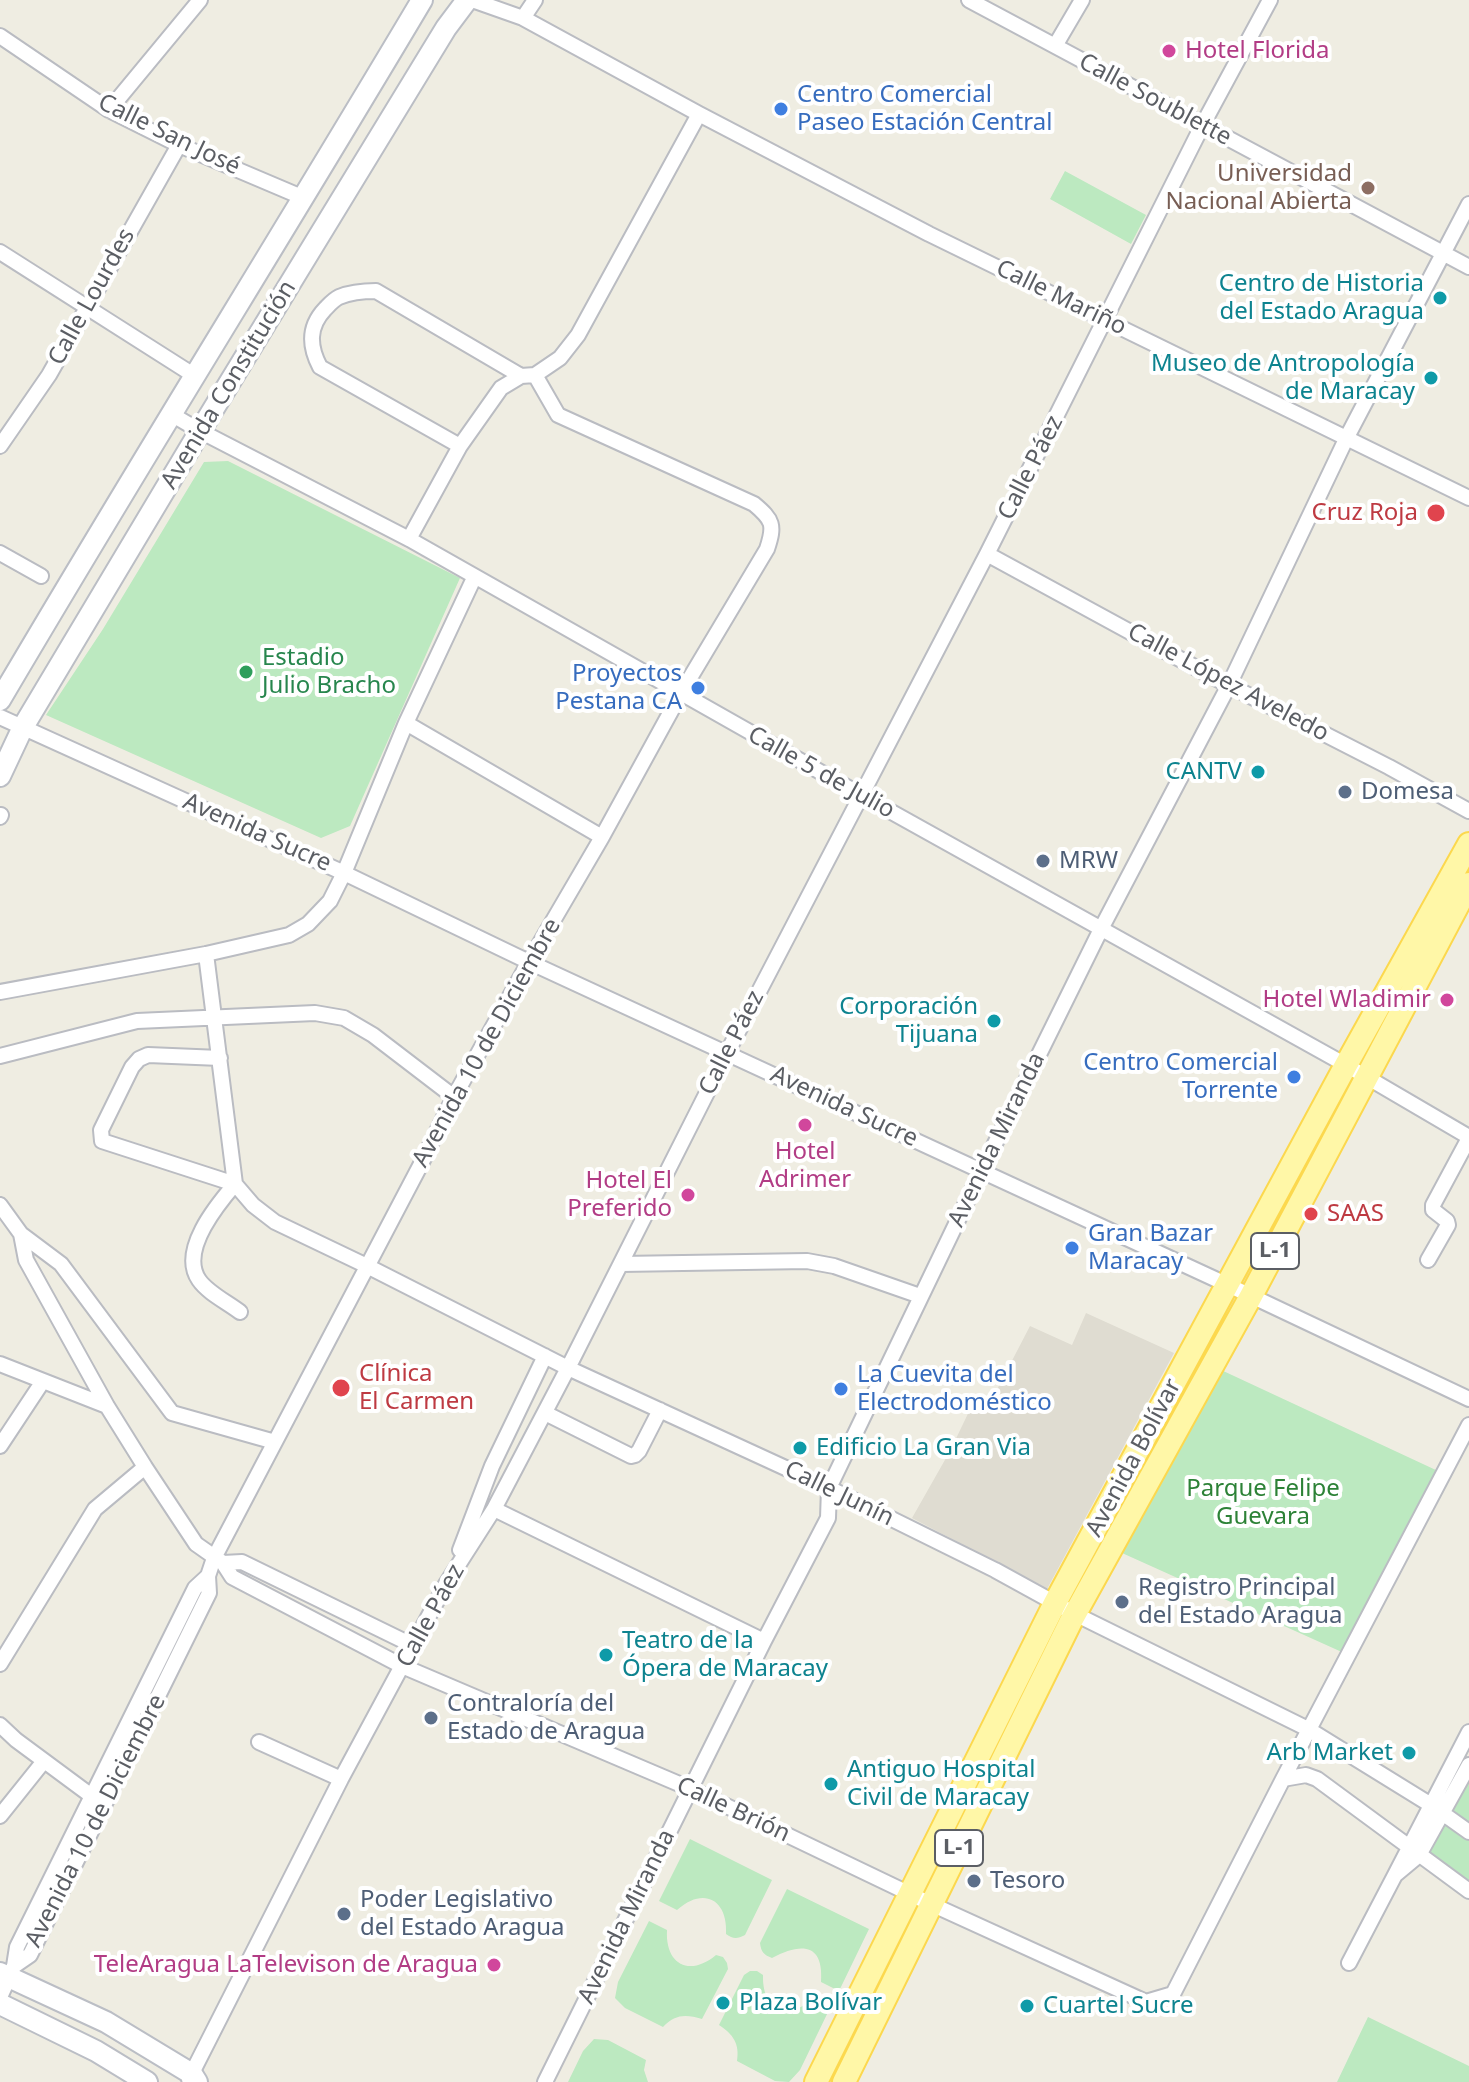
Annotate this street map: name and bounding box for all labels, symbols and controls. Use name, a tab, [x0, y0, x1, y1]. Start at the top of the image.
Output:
place label: Hotel Florida	[1185, 37, 1329, 65]
marker: Hotel Florida	[1160, 42, 1178, 60]
street label: Calle Soublette	[1074, 48, 1236, 152]
place label: Centro Comercial Paseo Estación Central	[797, 81, 1052, 137]
street label: Calle San José	[93, 88, 245, 182]
marker: Centro Comercial Paseo Estación Central	[772, 100, 790, 118]
place label: Universidad Nacional Abierta	[1165, 160, 1352, 216]
marker: Universidad Nacional Abierta	[1359, 179, 1377, 197]
street label: Calle Lourdes	[43, 224, 141, 370]
street label: Calle Mariño	[991, 254, 1131, 342]
place label: Centro de Historia del Estado Aragua	[1219, 270, 1424, 326]
street label: Avenida Constitución	[155, 276, 303, 494]
marker: Centro de Historia del Estado Aragua	[1431, 289, 1449, 307]
place label: Museo de Antropología de Maracay	[1151, 350, 1415, 406]
marker: Museo de Antropología de Maracay	[1422, 369, 1440, 387]
street label: Calle Páez	[992, 411, 1070, 525]
place label: Cruz Roja	[1311, 499, 1418, 527]
marker: Cruz Roja	[1425, 502, 1447, 524]
street label: Calle López Aveledo	[1123, 618, 1333, 748]
place label: Estadio Julio Bracho	[262, 644, 396, 700]
place label: Proyectos Pestana CA	[555, 660, 682, 716]
marker: Estadio Julio Bracho	[237, 663, 255, 681]
marker: Proyectos Pestana CA	[689, 679, 707, 697]
street label: Calle 5 de Julio	[742, 721, 900, 825]
place label: CANTV	[1166, 758, 1242, 786]
marker: CANTV	[1249, 763, 1267, 781]
place label: Domesa	[1361, 778, 1454, 806]
marker: Domesa	[1336, 783, 1354, 801]
street label: Avenida Sucre	[178, 787, 336, 879]
place label: MRW	[1059, 847, 1118, 875]
marker: MRW	[1034, 852, 1052, 870]
street label: Avenida 10 de Diciembre	[407, 914, 567, 1172]
street label: Calle Páez	[693, 986, 771, 1100]
place label: Hotel Wladimir	[1263, 986, 1431, 1014]
marker: Hotel Wladimir	[1438, 991, 1456, 1009]
place label: Corporación Tijuana	[839, 993, 978, 1049]
marker: Corporación Tijuana	[985, 1012, 1003, 1030]
street label: Avenida Miranda	[942, 1048, 1052, 1232]
place label: Centro Comercial Torrente	[1083, 1049, 1278, 1105]
street label: Avenida Sucre	[766, 1060, 922, 1154]
marker: Centro Comercial Torrente	[1285, 1068, 1303, 1086]
marker: Hotel Adrimer	[796, 1116, 814, 1134]
place label: Hotel Adrimer	[759, 1138, 851, 1194]
place label: Hotel El Preferido	[567, 1167, 672, 1223]
marker: Hotel El Preferido	[679, 1186, 697, 1204]
place label: SAAS	[1327, 1200, 1384, 1228]
marker: SAAS	[1302, 1205, 1320, 1223]
place label: Gran Bazar Maracay	[1088, 1220, 1213, 1276]
road number: L-1	[1251, 1233, 1299, 1269]
marker: Gran Bazar Maracay	[1063, 1239, 1081, 1257]
place label: Clínica El Carmen	[359, 1360, 474, 1416]
place label: La Cuevita del Electrodoméstico	[857, 1361, 1052, 1417]
street label: Avenida Bolívar	[1080, 1374, 1188, 1542]
marker: Clínica El Carmen	[330, 1377, 352, 1399]
marker: La Cuevita del Electrodoméstico	[832, 1380, 850, 1398]
place label: Edificio La Gran Via	[816, 1434, 1031, 1462]
marker: Edificio La Gran Via	[791, 1439, 809, 1457]
street label: Calle Junín	[780, 1455, 898, 1533]
park label: Parque Felipe Guevara	[1186, 1475, 1340, 1531]
street label: Calle Páez	[391, 1559, 471, 1673]
place label: Registro Principal del Estado Aragua	[1138, 1574, 1343, 1630]
marker: Registro Principal del Estado Aragua	[1113, 1593, 1131, 1611]
place label: Teatro de la Ópera de Maracay	[622, 1627, 828, 1683]
marker: Teatro de la Ópera de Maracay	[597, 1646, 615, 1664]
street label: Avenida 10 de Diciembre	[20, 1690, 172, 1952]
place label: Contraloría del Estado de Aragua	[447, 1690, 645, 1746]
marker: Contraloría del Estado de Aragua	[422, 1709, 440, 1727]
place label: Arb Market	[1267, 1739, 1393, 1767]
marker: Arb Market	[1400, 1744, 1418, 1762]
place label: Antiguo Hospital Civil de Maracay	[847, 1756, 1035, 1812]
street label: Calle Brión	[672, 1771, 794, 1849]
marker: Antiguo Hospital Civil de Maracay	[822, 1775, 840, 1793]
street label: Avenida Miranda	[572, 1825, 682, 2009]
road number: L-1	[935, 1830, 983, 1866]
place label: Tesoro	[990, 1867, 1065, 1895]
marker: Tesoro	[965, 1872, 983, 1890]
place label: Poder Legislativo del Estado Aragua	[360, 1886, 565, 1942]
marker: Poder Legislativo del Estado Aragua	[335, 1905, 353, 1923]
place label: TeleAragua LaTelevison de Aragua	[94, 1951, 478, 1979]
marker: TeleAragua LaTelevison de Aragua	[485, 1956, 503, 1974]
place label: Plaza Bolívar	[739, 1989, 882, 2017]
place label: Cuartel Sucre	[1043, 1992, 1194, 2020]
marker: Plaza Bolívar	[714, 1994, 732, 2012]
marker: Cuartel Sucre	[1018, 1997, 1036, 2015]

